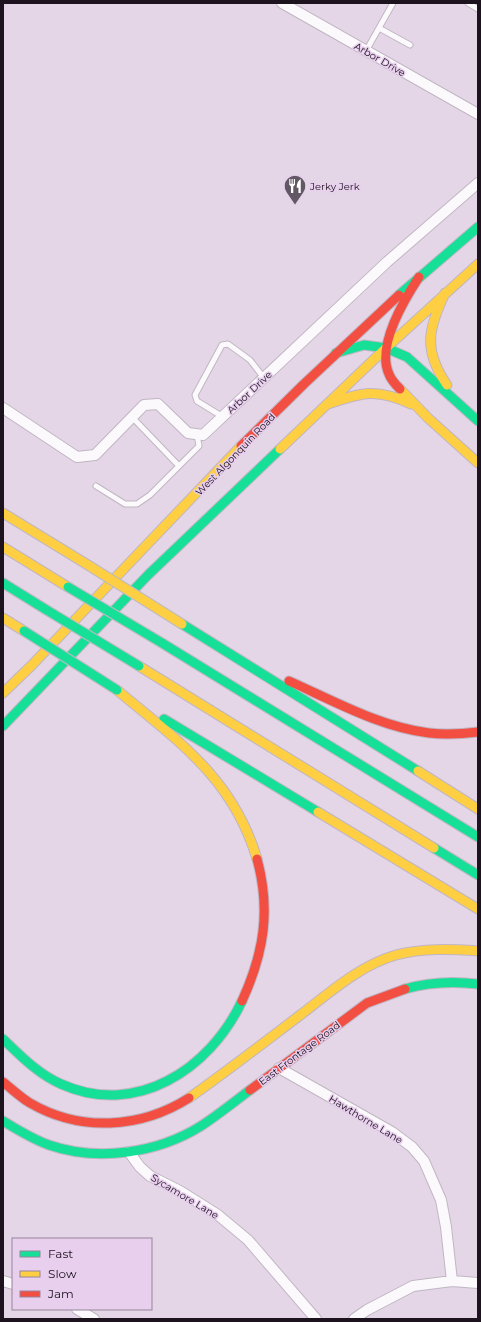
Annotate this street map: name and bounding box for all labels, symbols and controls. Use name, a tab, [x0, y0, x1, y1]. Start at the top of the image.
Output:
street label: Arbor Drive	[352, 40, 408, 79]
restaurant icon: Jerky Jerk	[282, 173, 308, 206]
place label: Jerky Jerk	[309, 180, 360, 193]
street label: Arbor Drive	[224, 368, 275, 417]
street label: West Algonquin Road	[193, 410, 278, 498]
street label: East Frontage Road	[256, 1019, 343, 1088]
street label: Hawthorne Lane	[326, 1092, 405, 1147]
street label: Sycamore Lane	[148, 1171, 221, 1222]
legend	[12, 1238, 152, 1310]
text: Fast	[48, 1246, 73, 1261]
text: Slow	[48, 1266, 77, 1281]
text: Jam	[47, 1286, 74, 1301]

